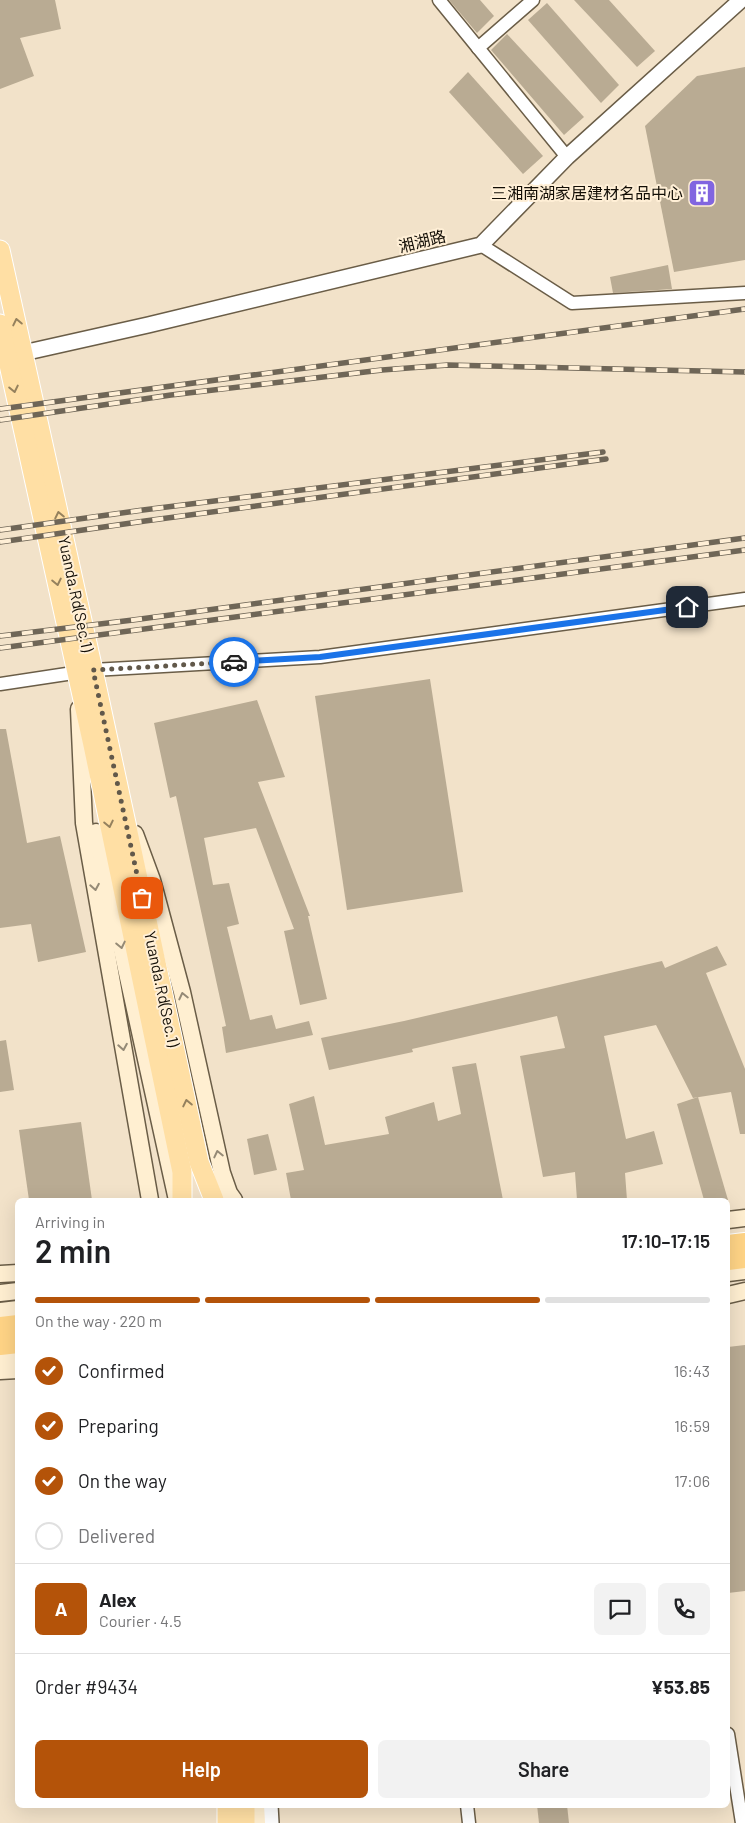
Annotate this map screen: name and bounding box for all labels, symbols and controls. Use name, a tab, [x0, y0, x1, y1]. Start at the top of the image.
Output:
building icon: 三湘南湖家居建材名品中心	[687, 178, 717, 208]
place label: 三湘南湖家居建材名品中心	[491, 183, 683, 202]
street label: 湘湖路	[396, 225, 447, 256]
one-way arrow	[12, 318, 23, 327]
one-way arrow	[8, 384, 19, 393]
one-way arrow	[54, 511, 65, 520]
street label: Yuanda.Rd(Sec.1)	[55, 534, 98, 654]
one-way arrow	[51, 577, 61, 586]
pin	[666, 586, 708, 628]
icon: home	[673, 593, 701, 621]
courier	[209, 637, 259, 687]
icon: car	[220, 648, 248, 676]
one-way arrow	[103, 820, 114, 828]
pin	[121, 877, 163, 919]
one-way arrow	[89, 882, 99, 891]
icon: bag	[128, 884, 156, 912]
street label: Yuanda.Rd(Sec.1)	[141, 929, 184, 1049]
one-way arrow	[115, 941, 126, 950]
one-way arrow	[178, 991, 189, 1000]
one-way arrow	[118, 1042, 128, 1051]
one-way arrow	[182, 1098, 192, 1107]
one-way arrow	[213, 1150, 224, 1159]
text: Arriving in	[35, 1212, 105, 1231]
text: 17:10–17:15	[621, 1229, 710, 1252]
text: 2 min	[35, 1231, 111, 1269]
text: On the way · 220 m	[35, 1311, 162, 1330]
icon: check	[35, 1357, 63, 1385]
text: Confirmed	[78, 1359, 165, 1382]
text: 16:43	[674, 1361, 710, 1380]
icon: check	[35, 1412, 63, 1440]
text: Preparing	[78, 1414, 159, 1437]
text: 16:59	[674, 1416, 710, 1435]
icon: check	[35, 1467, 63, 1495]
text: On the way	[78, 1469, 167, 1492]
text: 17:06	[674, 1471, 710, 1490]
text: Delivered	[78, 1524, 155, 1547]
button: chat	[594, 1583, 646, 1635]
button: phone	[658, 1583, 710, 1635]
text: Alex	[99, 1588, 137, 1611]
text: A	[55, 1597, 67, 1620]
text: Courier · 4.5	[99, 1611, 182, 1630]
text: Order #9434	[35, 1675, 138, 1698]
text: ¥53.85	[651, 1675, 710, 1698]
button: Help	[35, 1740, 368, 1798]
button: Share	[378, 1740, 710, 1798]

